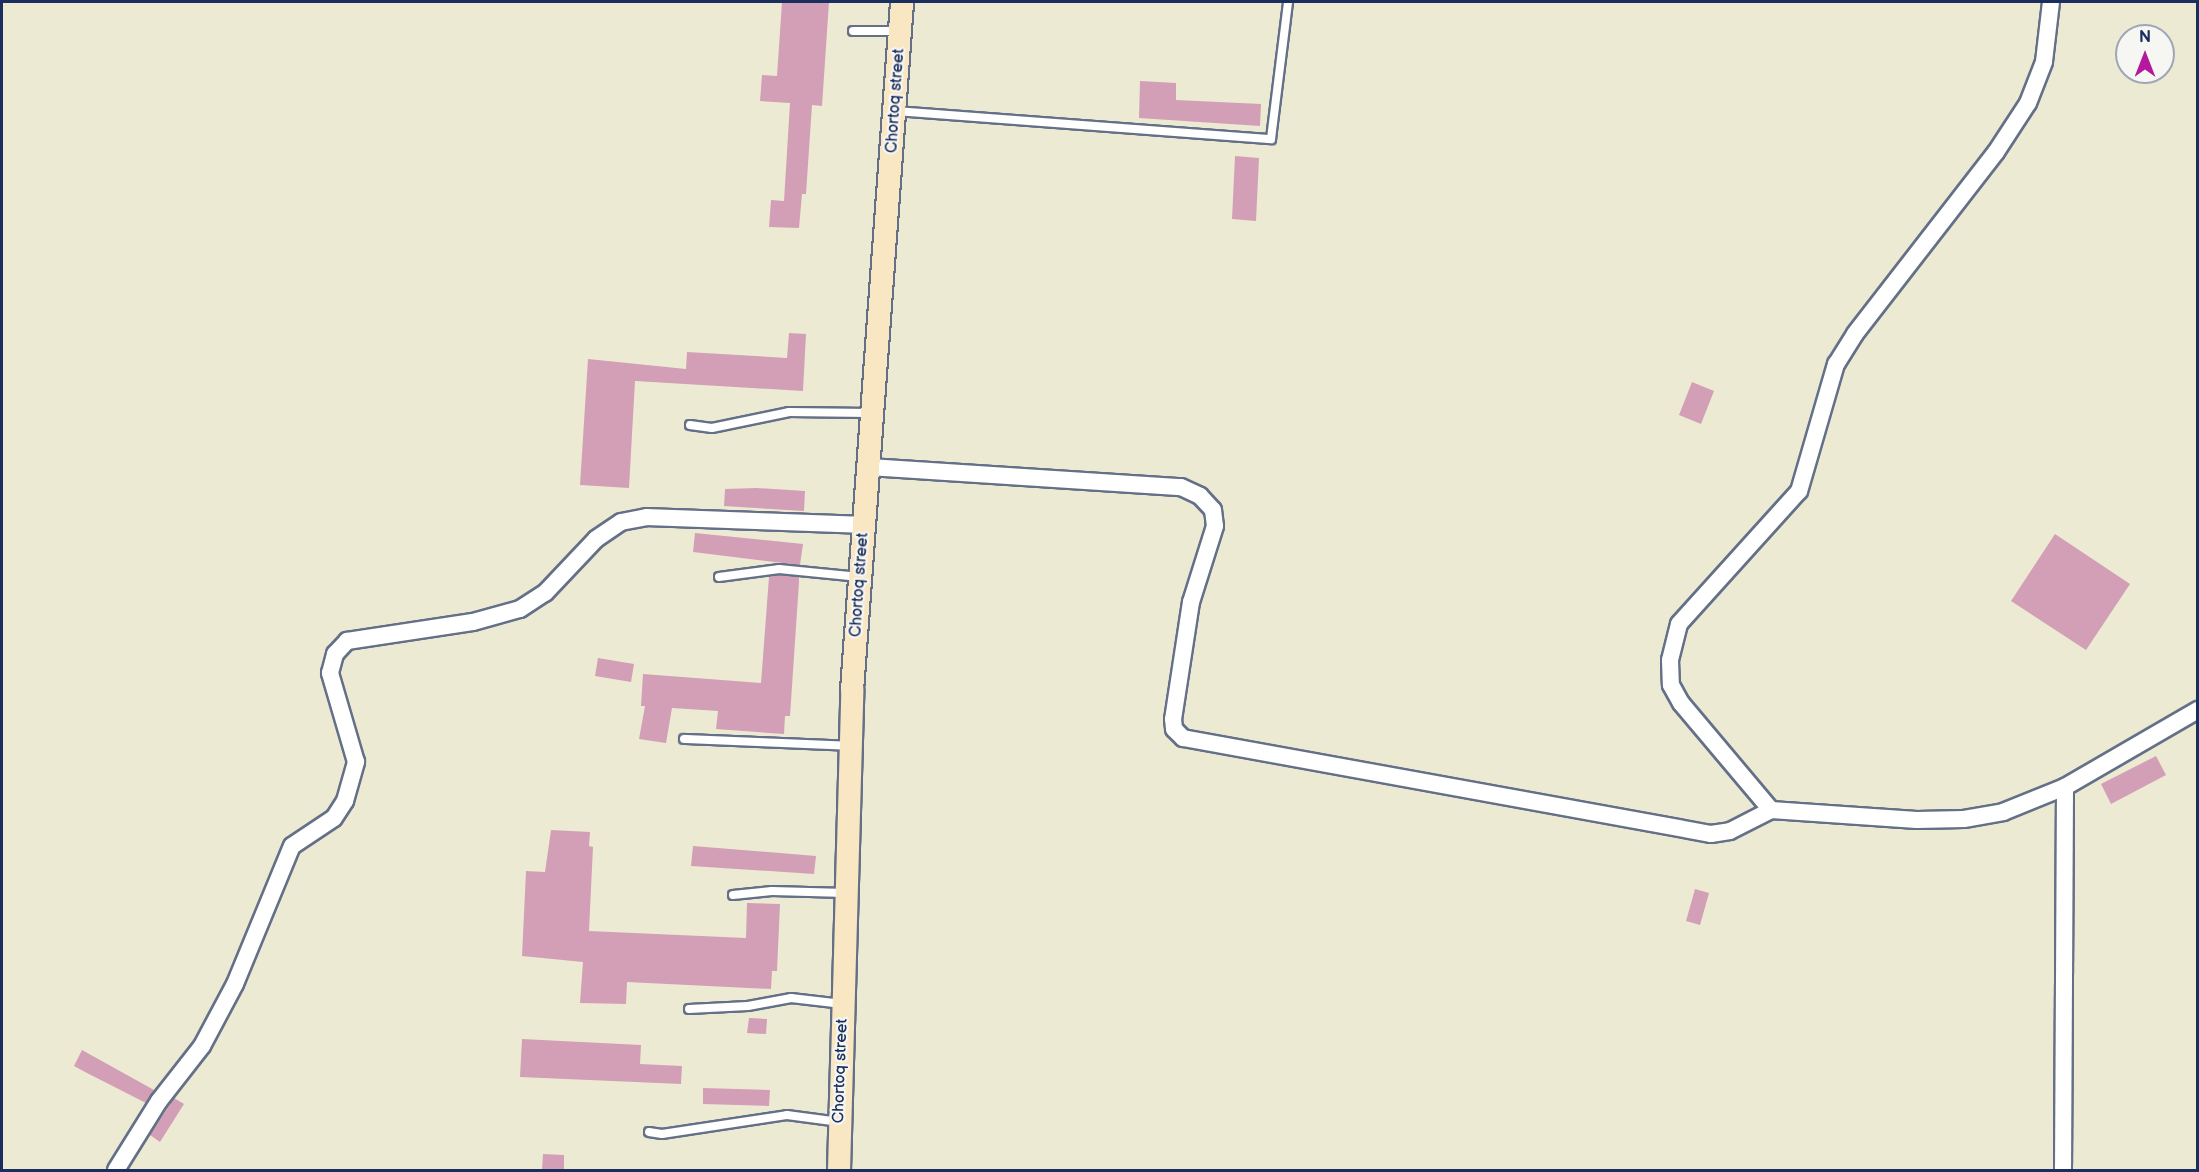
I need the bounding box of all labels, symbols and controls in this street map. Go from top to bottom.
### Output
north arrow [2115,24,2175,84]
text: N [2139,28,2151,47]
street label: Chortoq street [883,48,909,154]
street label: Chortoq street [847,532,873,638]
street label: Chortoq street [830,1018,852,1124]

